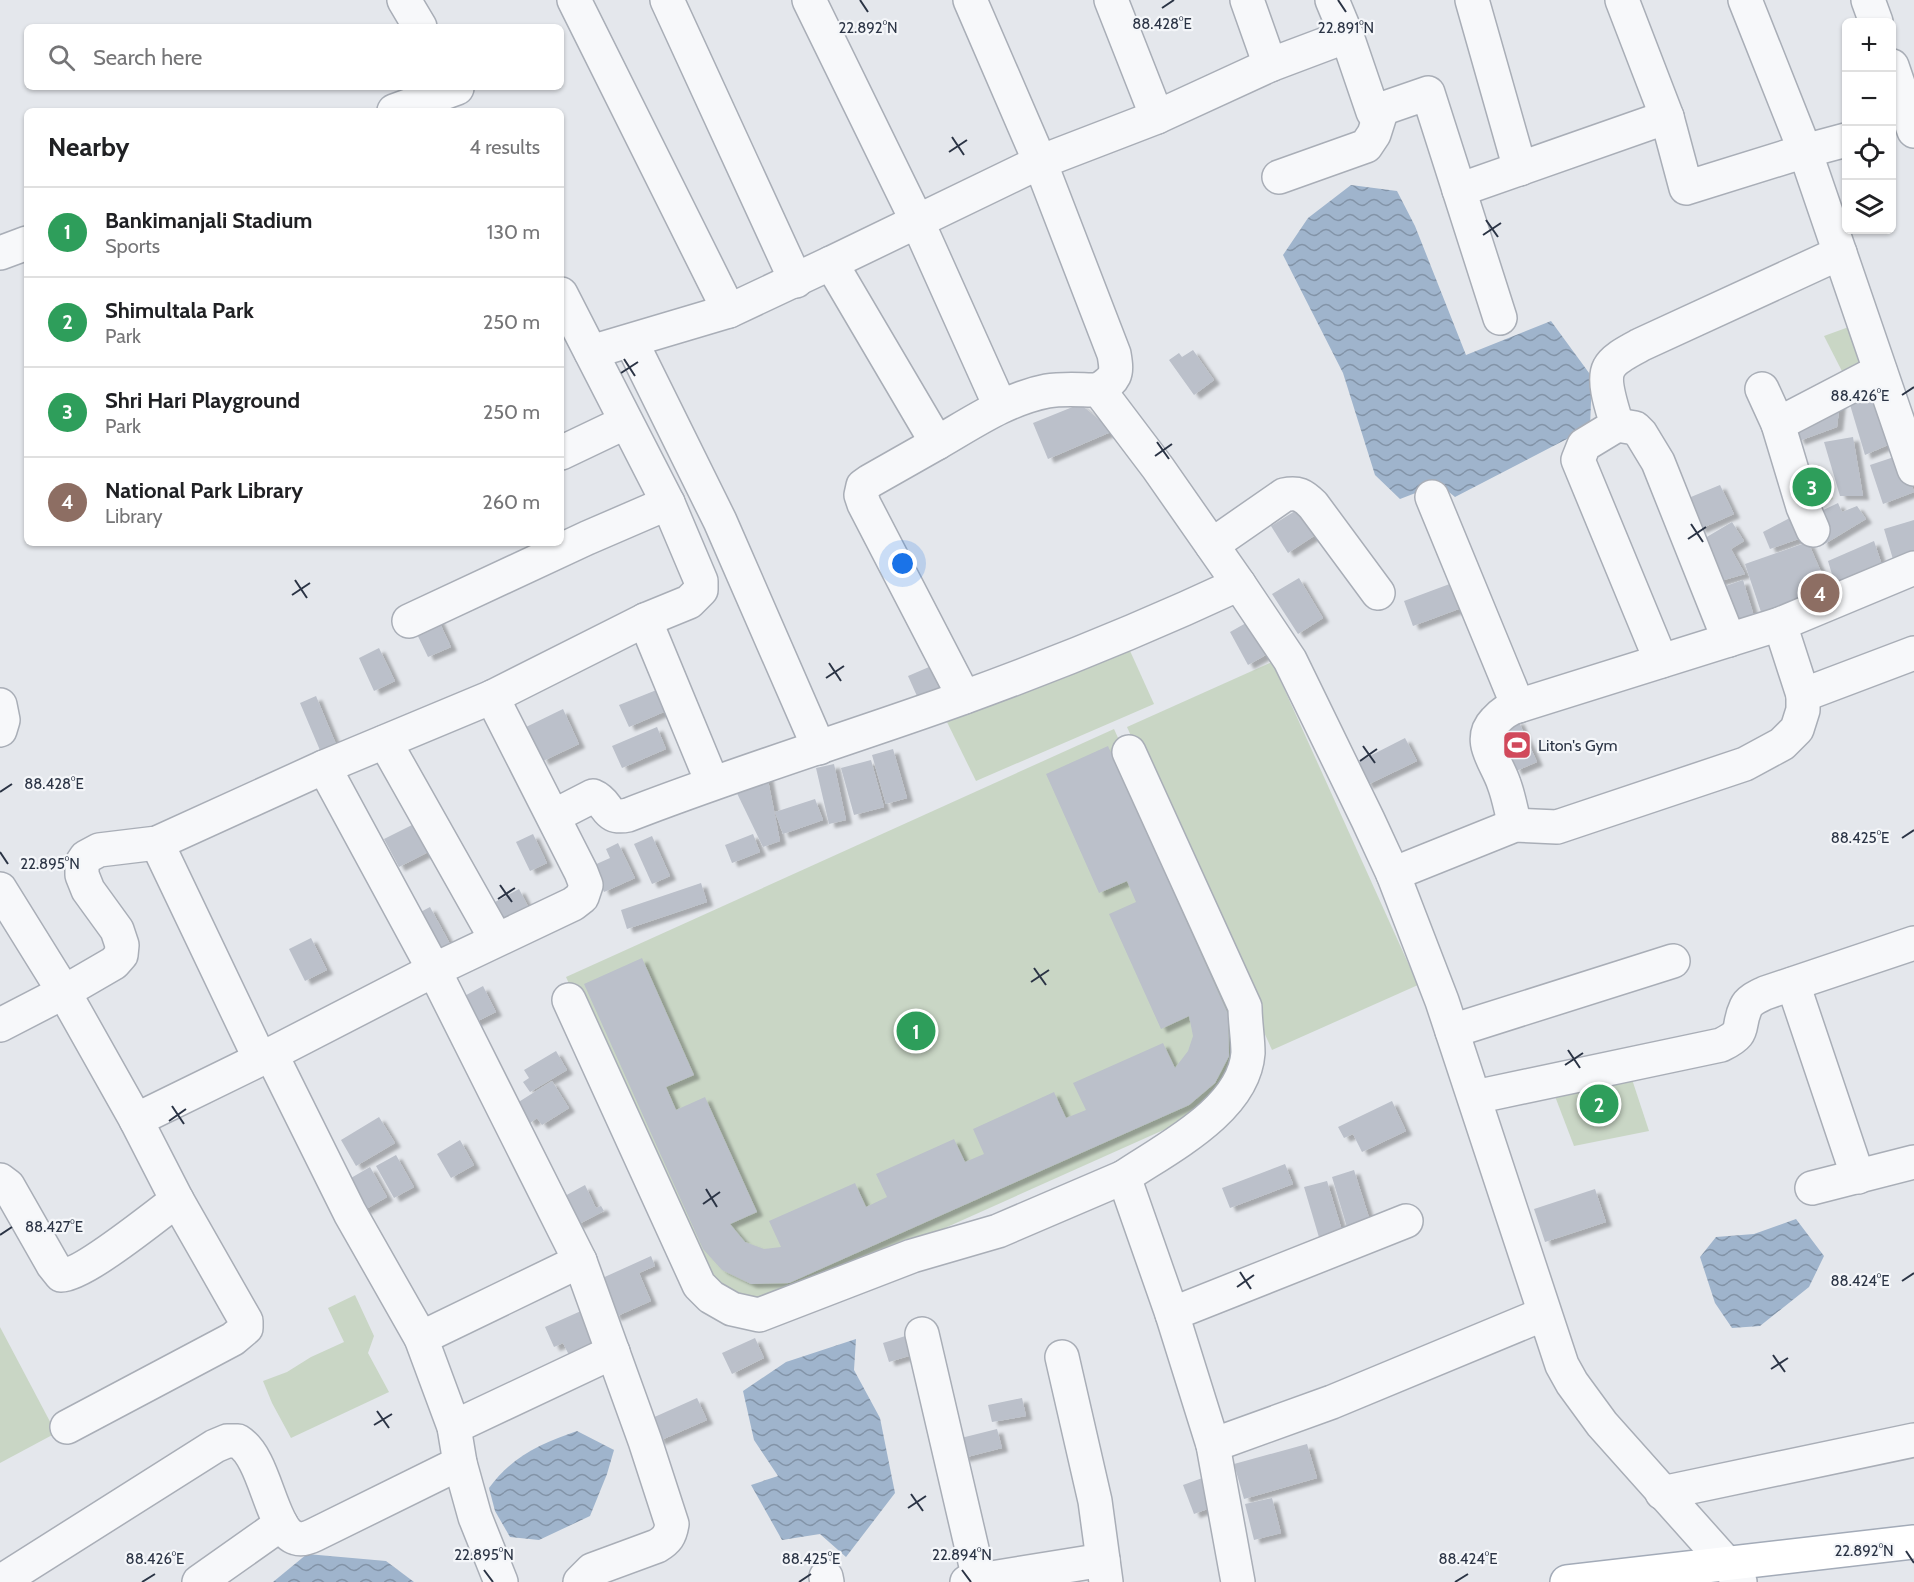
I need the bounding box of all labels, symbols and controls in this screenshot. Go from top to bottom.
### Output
text: 88.428°E [1132,15,1192,33]
map controls [1842,18,1896,234]
button: + [1842,18,1896,72]
text: 22.892°N [838,19,898,37]
text: 22.891°N [1318,19,1374,37]
search box [24,24,564,90]
icon: search [45,41,78,74]
text: Search here [93,44,202,71]
button: − [1842,72,1896,126]
button: locate [1842,126,1896,180]
text: Nearby [48,131,129,163]
text: 4 results [469,135,540,159]
button: layers [1842,180,1896,234]
text: Bankimanjali Stadium [105,207,312,234]
text: 1 [64,220,71,244]
text: 130 m [487,220,540,244]
text: Sports [105,234,160,258]
text: Shimultala Park [105,297,254,324]
text: 2 [62,310,73,334]
text: 250 m [483,310,540,334]
text: Park [105,324,141,348]
text: Shri Hari Playground [105,387,300,414]
text: 88.426°E [1831,387,1889,405]
text: 3 [62,400,73,424]
text: 250 m [483,400,540,424]
text: Park [105,414,141,438]
pin: 3 [1792,464,1832,510]
text: National Park Library [105,477,303,504]
text: 4 [61,490,74,514]
text: 260 m [482,490,540,514]
text: Library [105,504,163,528]
your location [888,549,917,578]
pin: 4 [1800,570,1840,616]
sports icon: Liton's Gym [1501,729,1533,761]
place label: Liton's Gym [1538,736,1618,755]
text: 88.428°E [24,775,84,793]
text: 88.425°E [1831,829,1889,847]
text: 22.895°N [20,855,80,873]
pin: 1 [896,1008,936,1054]
pin: 2 [1580,1082,1618,1126]
text: 88.427°E [25,1218,83,1236]
text: 88.424°E [1830,1272,1890,1290]
text: 22.892°N [1834,1542,1894,1560]
text: 22.895°N [454,1546,514,1564]
text: 22.894°N [932,1546,992,1564]
text: 88.426°E [126,1550,184,1568]
text: 88.425°E [782,1550,840,1568]
text: 88.424°E [1438,1550,1498,1568]

